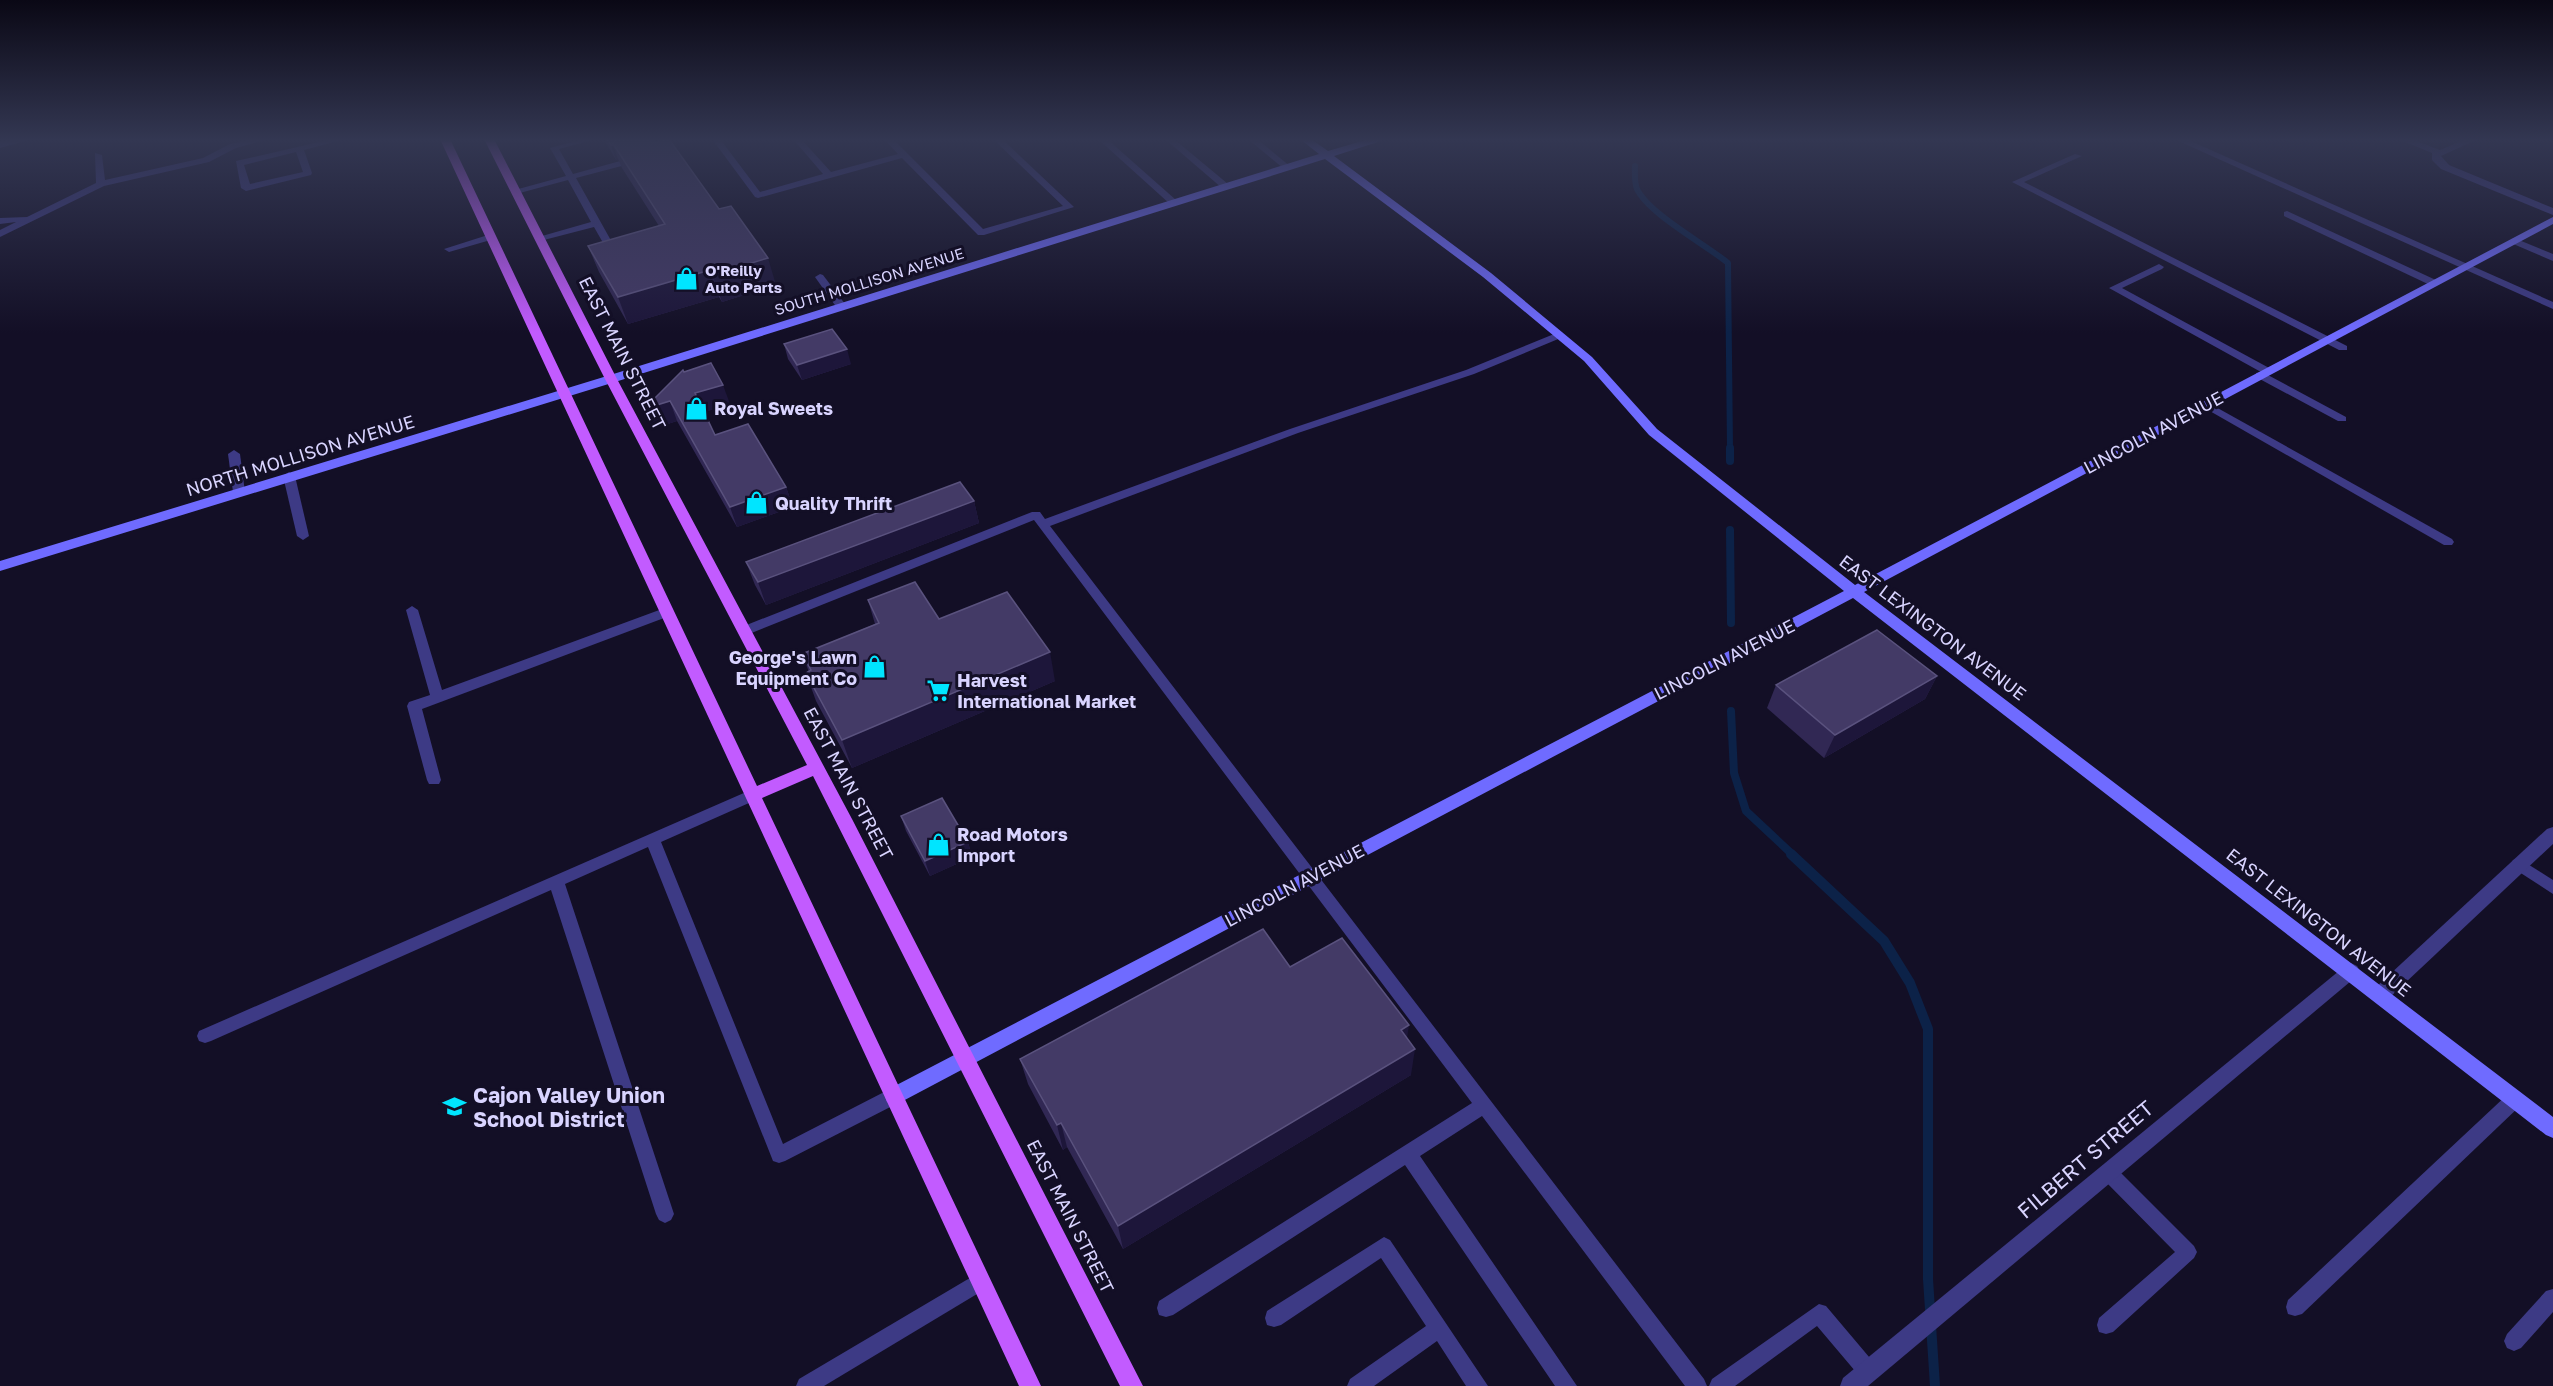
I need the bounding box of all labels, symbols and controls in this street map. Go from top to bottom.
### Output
street label: SOUTH MOLLISON AVENUE [772,244,966,318]
place label: O'Reilly Auto Parts [705,261,782,296]
shop icon: O'Reilly Auto Parts [674,266,700,292]
street label: EAST MAIN STREET [575,273,671,433]
street label: LINCOLN AVENUE [2079,386,2227,478]
shop icon: Royal Sweets [683,395,709,421]
place label: Royal Sweets [714,397,833,419]
street label: NORTH MOLLISON AVENUE [183,410,417,500]
shop icon: Quality Thrift [744,490,770,516]
place label: Quality Thrift [775,492,892,514]
street label: EAST LEXINGTON AVENUE [1835,550,2031,704]
street label: LINCOLN AVENUE [1650,614,1798,704]
place label: George's Lawn Equipment Co [729,646,857,689]
shop icon: George's Lawn Equipment Co [862,654,888,680]
place label: Harvest International Market [957,669,1136,712]
supermarket icon: Harvest International Market [926,677,952,703]
street label: EAST MAIN STREET [800,703,898,863]
place label: Road Motors Import [957,823,1068,866]
shop icon: Road Motors Import [926,831,952,857]
street label: LINCOLN AVENUE [1220,839,1368,931]
street label: EAST LEXINGTON AVENUE [2222,843,2416,1001]
place label: Cajon Valley Union School District [473,1082,665,1132]
school or university icon: Cajon Valley Union School District [442,1094,468,1120]
street label: FILBERT STREET [2012,1095,2158,1223]
street label: EAST MAIN STREET [1023,1136,1119,1296]

